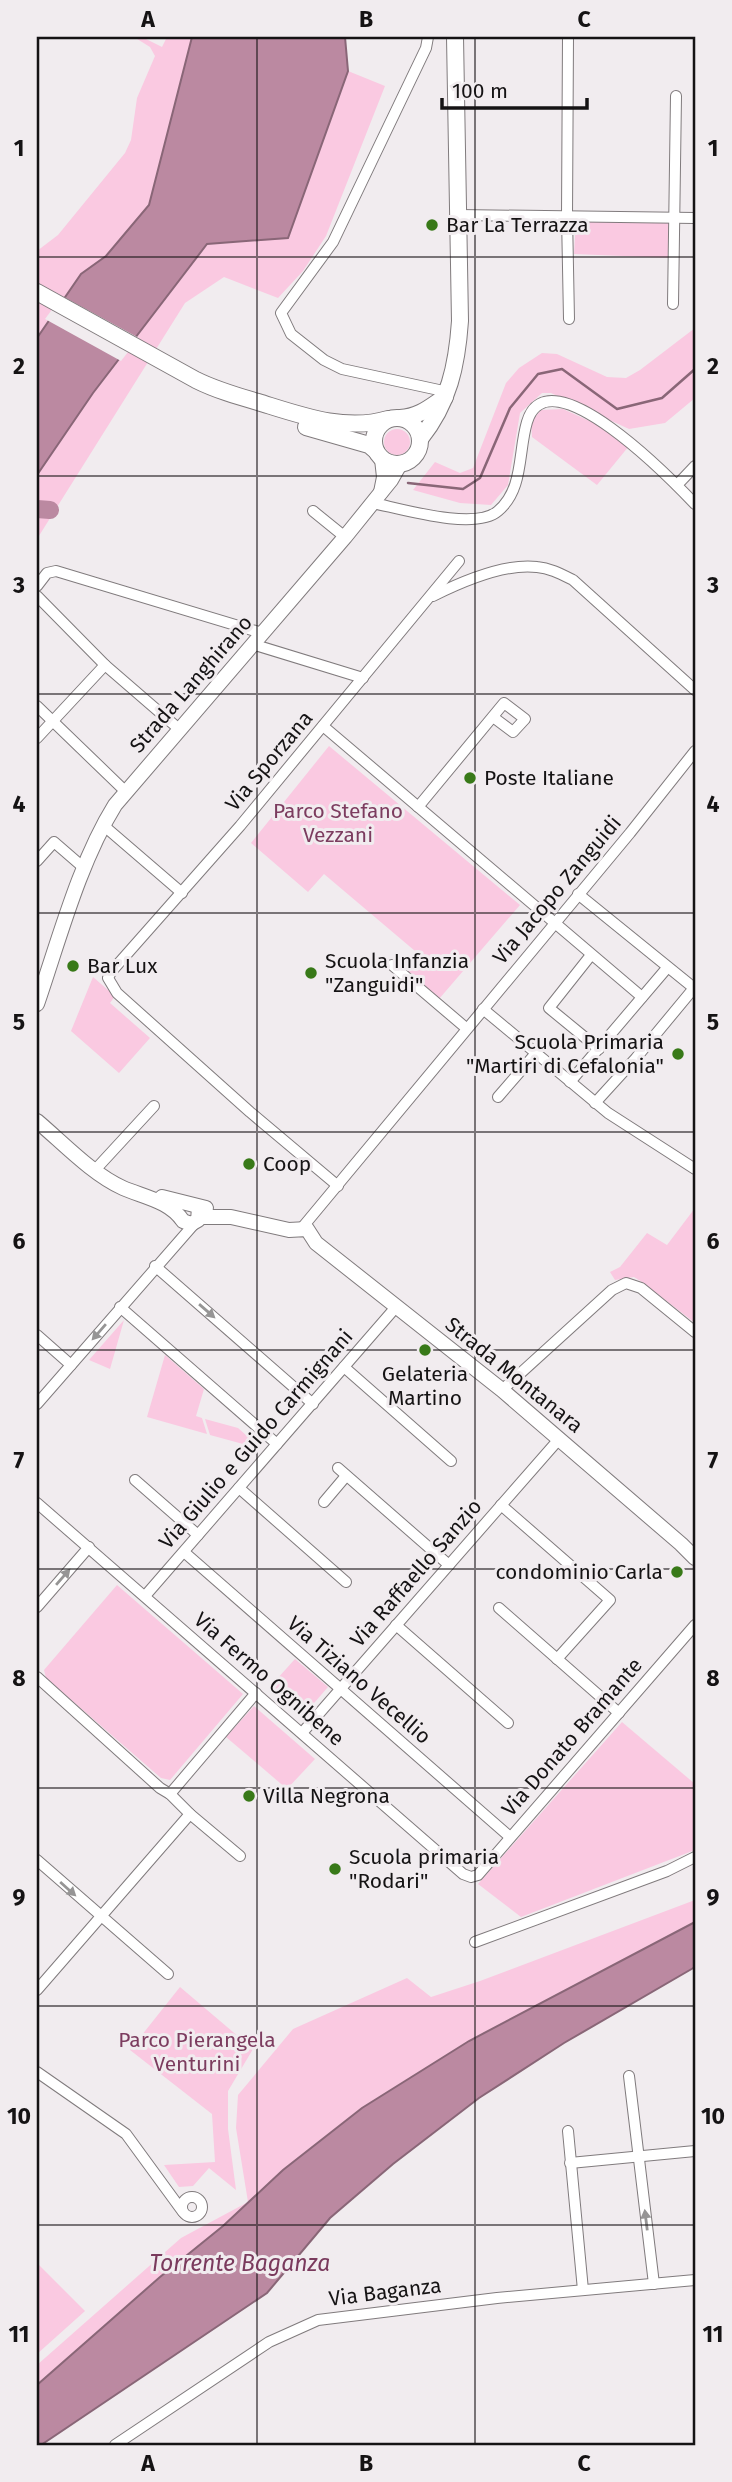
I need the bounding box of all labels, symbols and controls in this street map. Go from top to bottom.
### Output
text: A [140,5,155,33]
text: B [359,5,373,33]
text: C [577,5,591,33]
scale bar [442,66,587,110]
text: 100 m [452,78,508,104]
text: 1 [14,134,24,162]
text: 1 [708,134,718,162]
place label: Bar La Terrazza [446,212,589,238]
marker: Bar La Terrazza [424,217,440,233]
text: 2 [13,352,25,380]
text: 2 [707,352,719,380]
text: 3 [12,571,25,599]
text: 3 [706,571,719,599]
street label: Strada Langhirano [124,610,258,758]
street label: Via Sporzana [220,706,318,816]
place label: Poste Italiane [484,765,614,791]
marker: Poste Italiane [462,770,478,786]
text: 4 [13,790,26,818]
text: 4 [707,790,720,818]
park label: Parco Stefano Vezzani [273,798,403,848]
street label: Via Jacopo Zanguidi [487,810,627,970]
place label: Scuola Infanzia "Zanguidi" [325,948,469,998]
place label: Bar Lux [87,953,158,979]
marker: Bar Lux [65,958,81,974]
marker: Scuola Infanzia "Zanguidi" [303,965,319,981]
text: 5 [13,1008,25,1036]
text: 5 [707,1008,719,1036]
place label: Scuola Primaria "Martiri di Cefalonia" [466,1029,664,1079]
marker: Scuola Primaria "Martiri di Cefalonia" [670,1046,686,1062]
place label: Coop [263,1151,311,1177]
marker: Coop [241,1156,257,1172]
text: 6 [13,1227,26,1255]
text: 6 [707,1227,720,1255]
one-way arrow [198,1303,216,1319]
street label: Strada Montanara [440,1312,588,1438]
one-way arrow [91,1323,107,1341]
street label: Via Giulio e Guido Carmignani [153,1324,359,1554]
marker: Gelateria Martino [417,1342,433,1358]
place label: Gelateria Martino [382,1361,468,1411]
text: 7 [14,1446,25,1474]
text: 7 [708,1446,719,1474]
street label: Via Raffaello Sanzio [345,1494,487,1652]
place label: condominio Carla [495,1559,663,1585]
marker: condominio Carla [669,1564,685,1580]
one-way arrow [55,1568,71,1586]
street label: Via Fermo Ognibene [188,1607,350,1751]
street label: Via Tiziano Vecellio [282,1610,436,1750]
street label: Via Donato Bramante [496,1653,648,1821]
text: 8 [12,1664,26,1692]
text: 8 [706,1664,720,1692]
place label: Villa Negrona [263,1783,390,1809]
marker: Villa Negrona [241,1788,257,1804]
place label: Scuola primaria "Rodari" [349,1844,499,1894]
marker: Scuola primaria "Rodari" [327,1861,343,1877]
one-way arrow [60,1881,77,1896]
text: 9 [13,1883,26,1911]
text: 9 [707,1883,720,1911]
park label: Parco Pierangela Venturini [118,2027,276,2077]
text: 10 [7,2102,31,2130]
text: 10 [701,2102,725,2130]
one-way arrow [641,2209,652,2231]
water label: Torrente Baganza [150,2249,330,2277]
street label: Via Baganza [327,2272,443,2312]
text: 11 [9,2320,29,2348]
text: 11 [703,2320,723,2348]
text: A [140,2449,155,2477]
text: B [359,2449,373,2477]
text: C [577,2449,591,2477]

